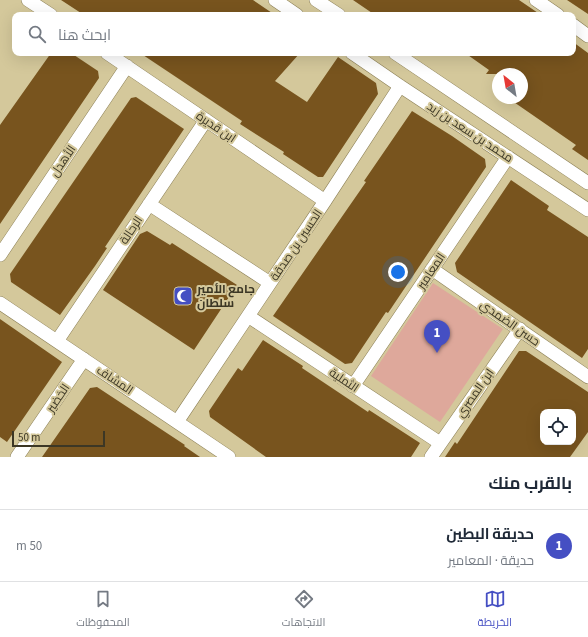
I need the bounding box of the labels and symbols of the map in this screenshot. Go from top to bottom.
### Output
north arrow [492,68,528,104]
street label: محمد بن سعد بن زيد [423,98,516,167]
street label: ابن قديرة [192,108,239,147]
street label: الأهدل [47,142,80,181]
street label: الحسين بن صدقة [266,206,327,284]
street label: الرحالة [116,213,147,248]
street label: المعامير [412,250,450,294]
your location [388,262,408,282]
place label: جامع الأمير سلطان [196,281,255,312]
mosque icon: جامع الأمير سلطان [172,285,194,307]
street label: حسن الضمدي [476,296,543,351]
pin: 1 [424,320,450,353]
street label: المشاف [93,362,136,399]
street label: الثملية [326,364,362,396]
street label: ابن المصري [452,365,499,422]
street label: الخضير [42,381,74,417]
scale bar [12,429,105,448]

